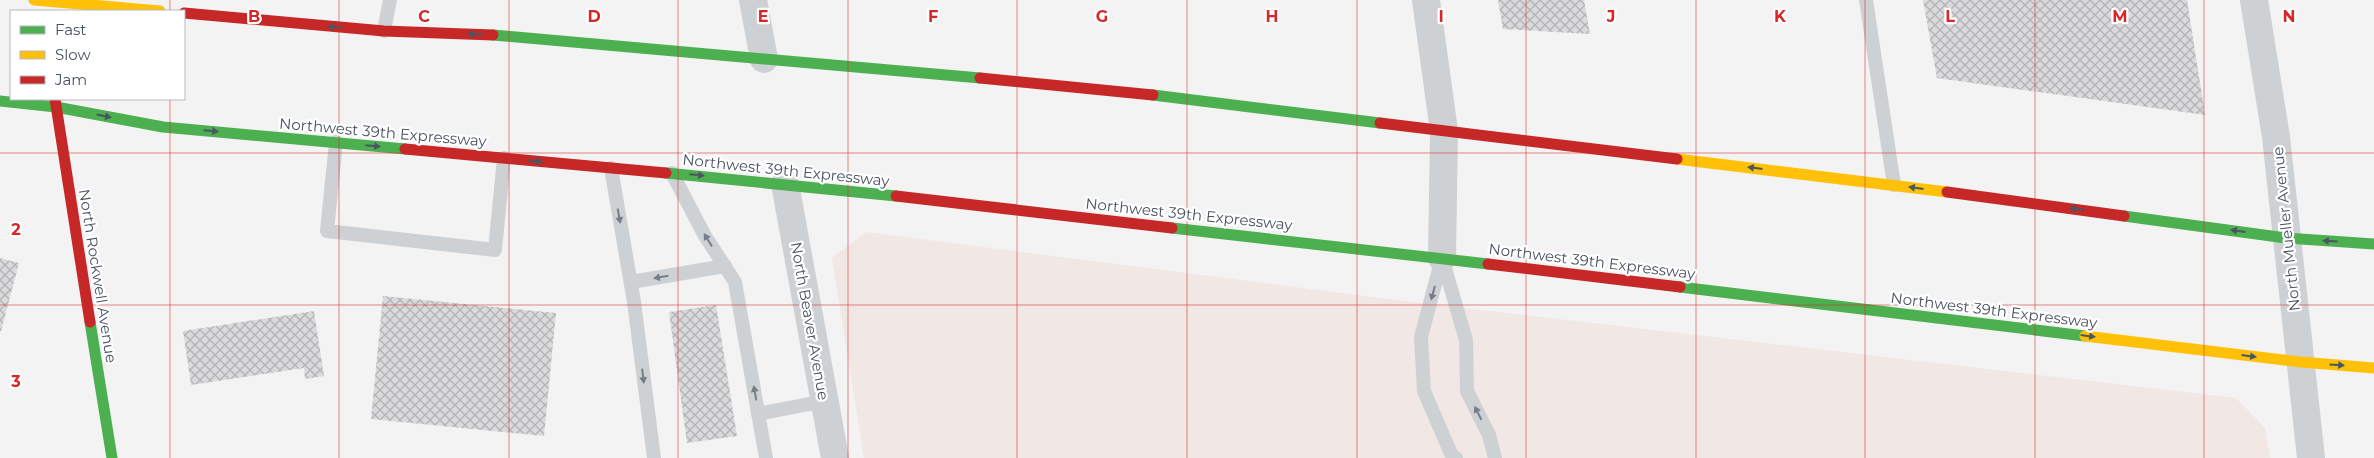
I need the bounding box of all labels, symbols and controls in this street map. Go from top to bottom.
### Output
text: B [248,7,260,26]
text: C [418,7,430,26]
text: D [587,7,601,26]
text: E [758,7,768,26]
text: F [928,7,938,26]
text: G [1096,7,1108,26]
text: H [1266,7,1278,26]
text: I [1438,7,1444,26]
text: J [1606,7,1615,26]
text: K [1774,7,1787,26]
text: L [1945,7,1955,26]
text: M [2112,7,2128,26]
text: N [2283,7,2295,26]
legend [10,10,185,100]
text: Fast [55,20,86,39]
one-way arrow [327,23,343,31]
one-way arrow [466,30,482,38]
text: Slow [55,45,91,64]
text: Jam [54,70,87,89]
one-way arrow [96,112,112,120]
street label: Northwest 39th Expressway [278,113,488,151]
one-way arrow [203,127,219,135]
one-way arrow [365,142,381,150]
street label: North Mueller Avenue [2268,146,2304,312]
street label: Northwest 39th Expressway [682,150,891,190]
one-way arrow [527,157,543,165]
one-way arrow [1746,164,1762,172]
one-way arrow [689,172,705,180]
one-way arrow [1908,184,1924,192]
street label: North Rockwell Avenue [75,188,121,364]
street label: Northwest 39th Expressway [1085,194,1294,234]
one-way arrow [2069,205,2085,213]
one-way arrow [616,208,624,224]
text: 2 [11,220,21,239]
one-way arrow [2230,227,2246,235]
one-way arrow [703,234,712,247]
one-way arrow [2322,236,2338,244]
street label: Northwest 39th Expressway [1488,239,1697,283]
street label: North Beaver Avenue [787,240,833,402]
one-way arrow [652,274,668,282]
one-way arrow [1429,285,1437,300]
street label: Northwest 39th Expressway [1890,288,2099,332]
one-way arrow [2080,332,2096,340]
one-way arrow [2242,352,2258,360]
one-way arrow [2330,361,2346,369]
one-way arrow [640,369,648,385]
text: 3 [10,372,21,391]
one-way arrow [750,384,758,400]
one-way arrow [1474,405,1482,420]

